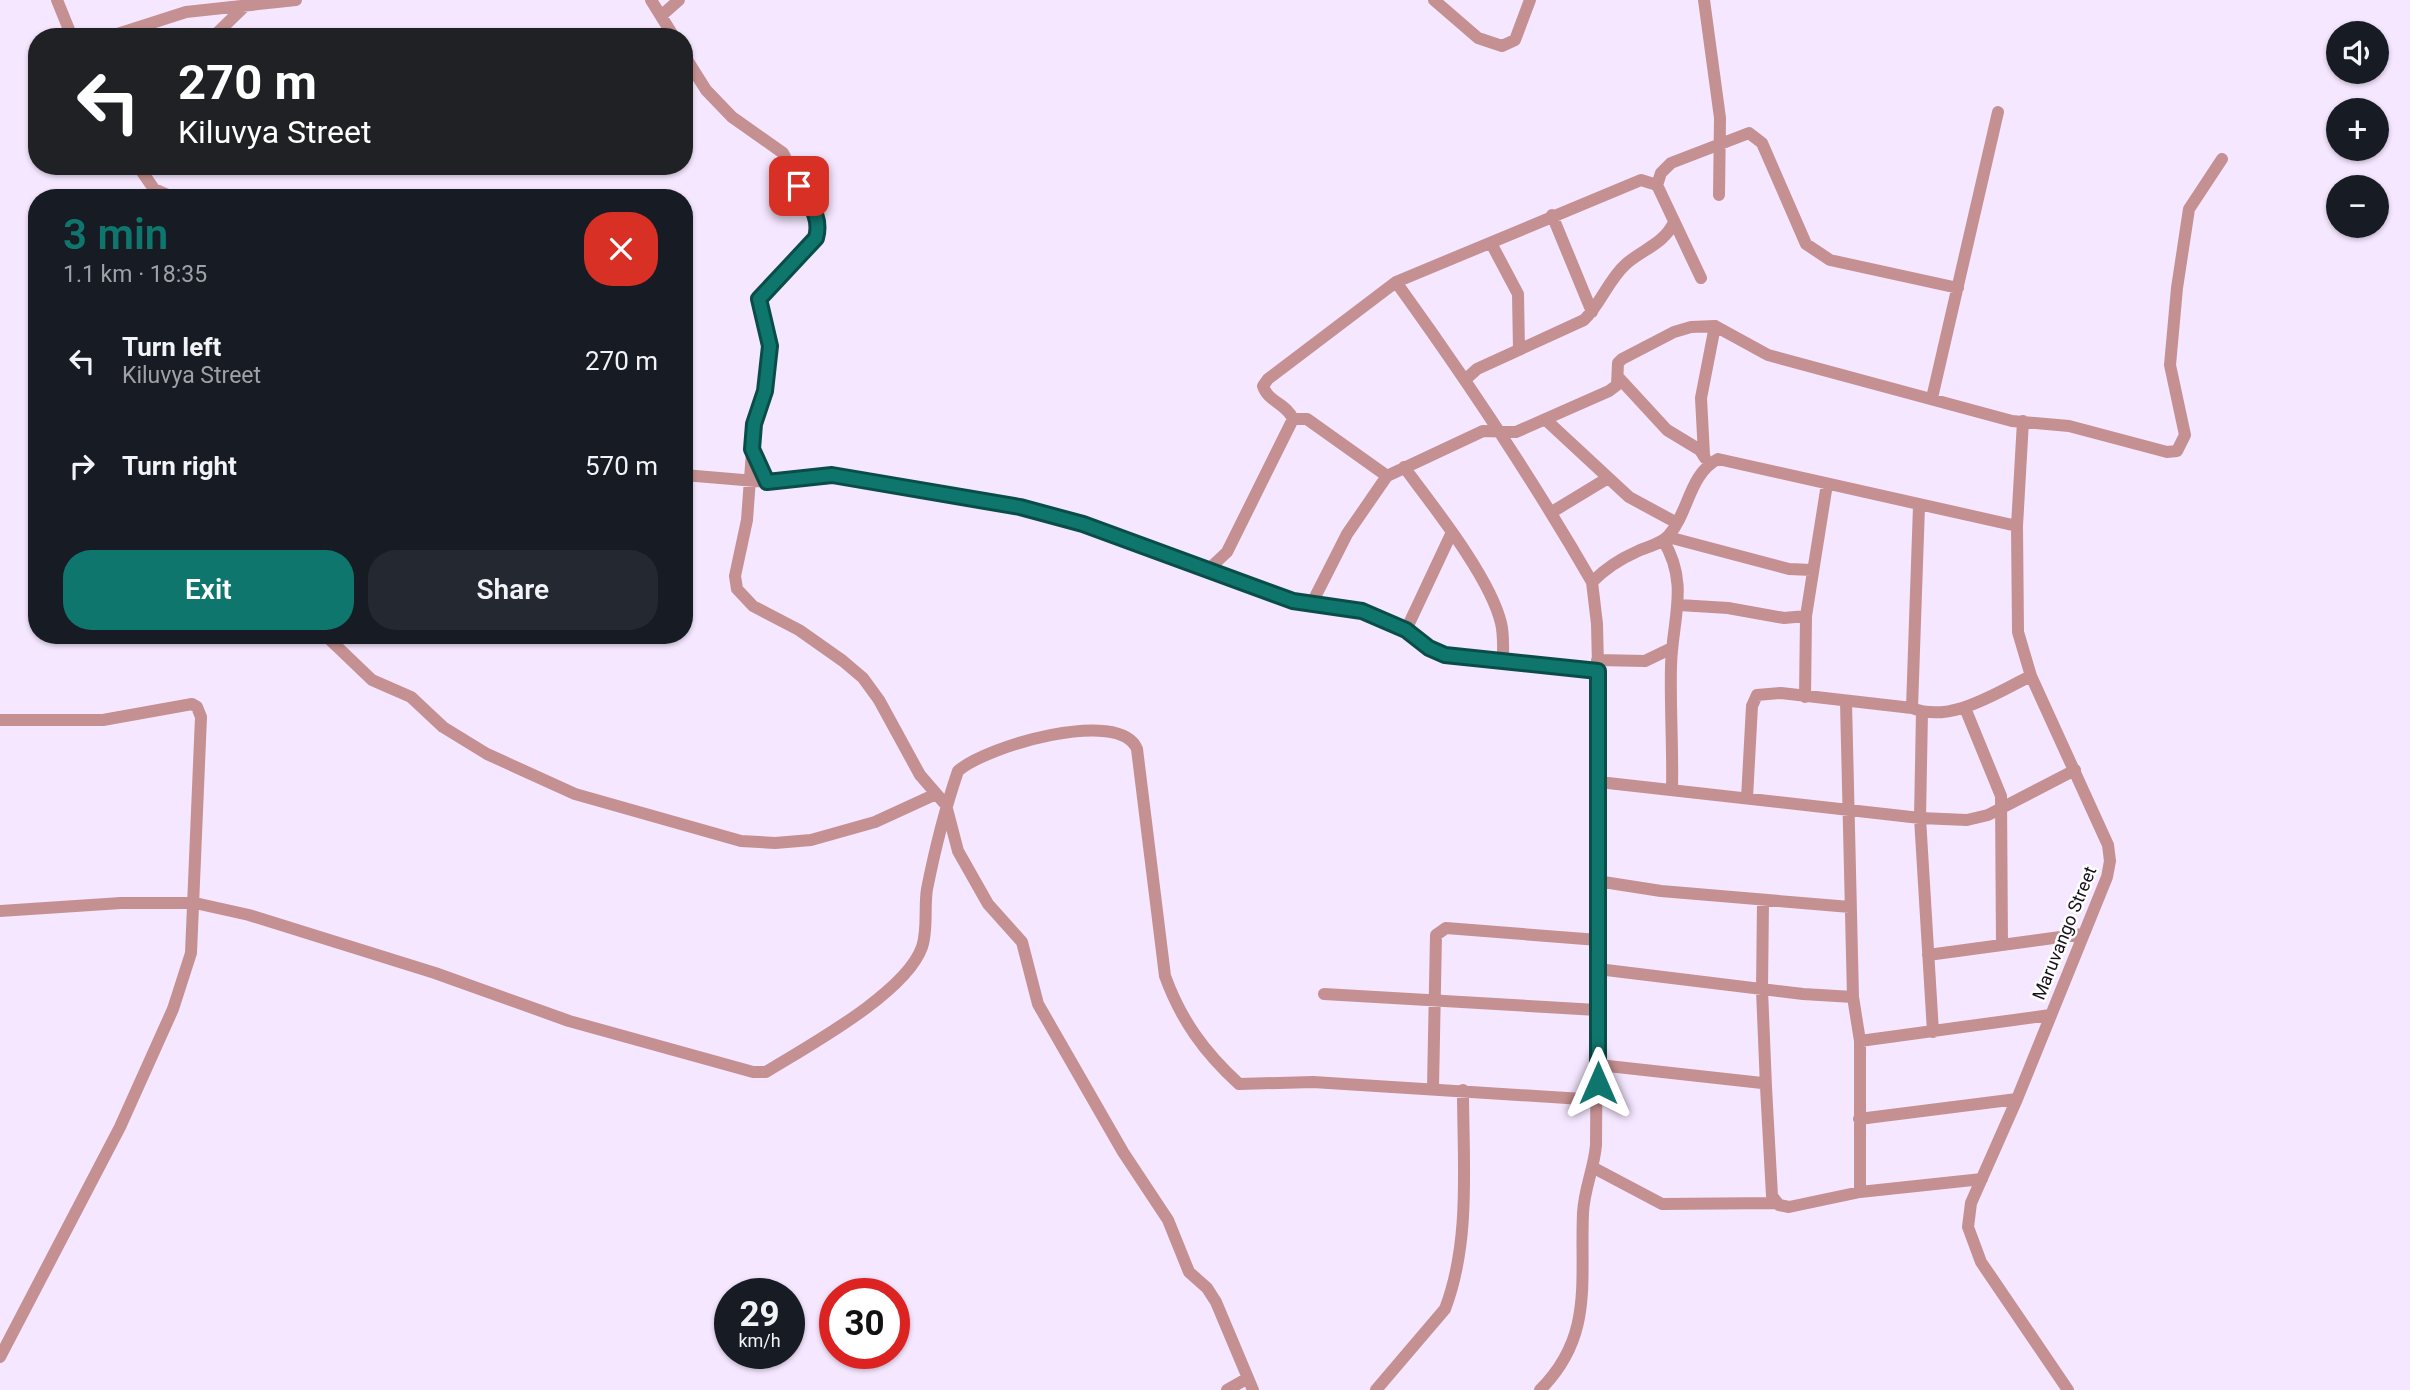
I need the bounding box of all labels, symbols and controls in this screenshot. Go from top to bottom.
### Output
map controls [2326,21,2389,238]
button: sound [2326,21,2389,84]
text: 270 m [178,54,317,111]
icon: left [63,56,154,147]
button: + [2326,98,2389,161]
text: Kiluvya Street [178,113,371,151]
pin [769,156,829,216]
icon: arrive [780,167,818,205]
button: − [2326,175,2389,238]
text: 3 min [63,210,168,259]
button: close [584,212,658,286]
text: 1.1 km · 18:35 [63,261,207,288]
text: Turn left [122,332,221,362]
icon: left [63,342,101,380]
text: 270 m [585,346,658,376]
text: Kiluvya Street [122,362,261,389]
icon: right [63,447,101,485]
text: Turn right [122,451,237,481]
text: 570 m [585,451,658,481]
button: Exit [63,550,354,630]
button: Share [368,550,658,630]
street label: Maruvango Street [2028,863,2100,1003]
position arrow [1561,1046,1635,1120]
speed limit sign: 30 [819,1278,910,1369]
text: 29 [739,1294,780,1335]
text: km/h [738,1330,781,1351]

